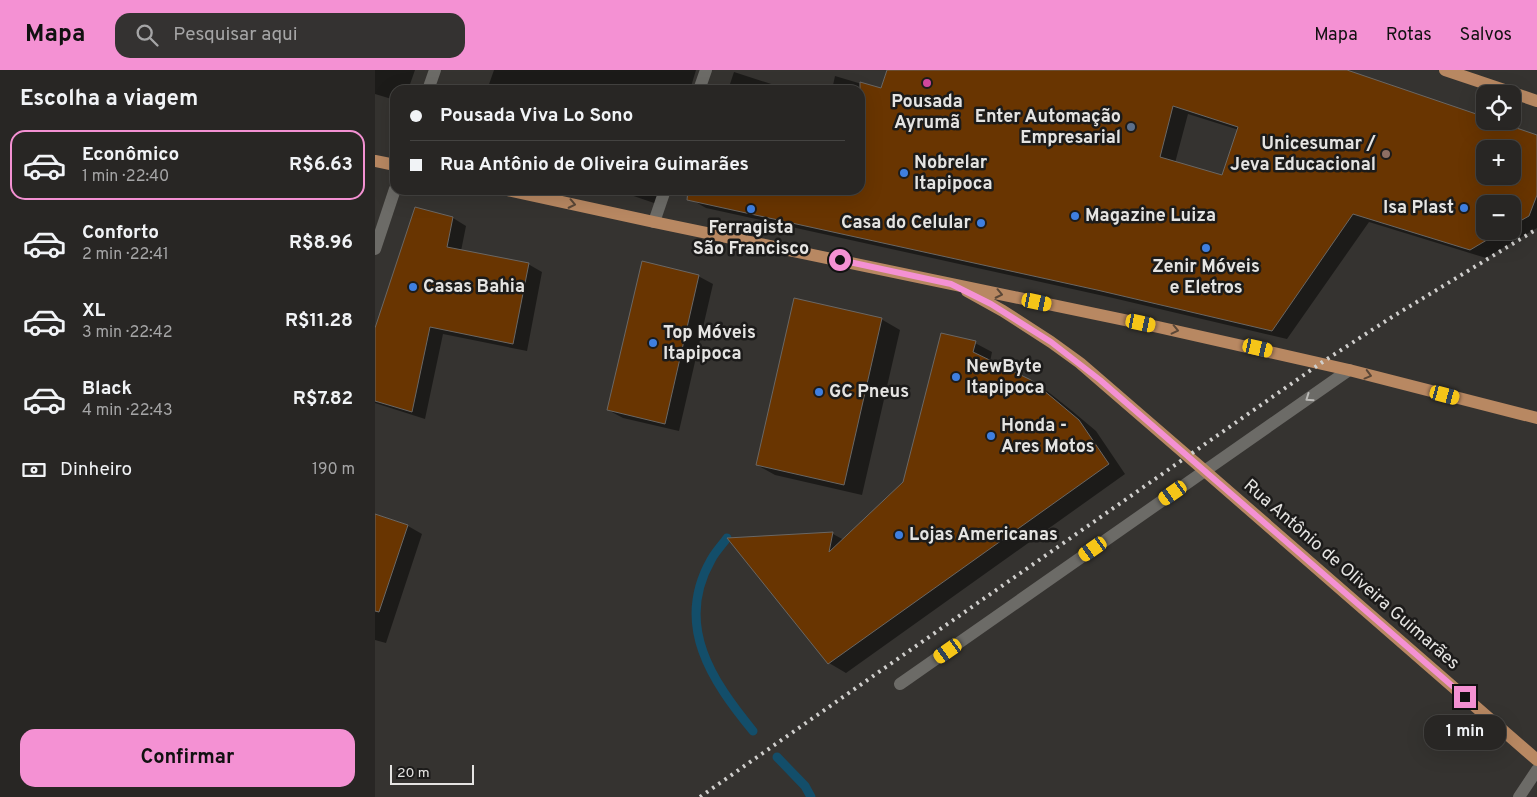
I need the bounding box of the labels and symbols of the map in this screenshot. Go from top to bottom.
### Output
marker: Pousada Ayrumã [921,77,933,89]
place label: Pousada Ayrumã [891,91,963,135]
place label: Enter Automação Empresarial [975,106,1121,150]
marker: Enter Automação Empresarial [1125,121,1137,133]
place label: Unicesumar / Jeva Educacional [1230,133,1377,177]
marker: Unicesumar / Jeva Educacional [1380,148,1392,160]
place label: Nobrelar Itapipoca [914,152,992,196]
marker: Nobrelar Itapipoca [898,167,910,179]
place label: Isa Plast [1383,197,1454,220]
one-way arrow [568,198,577,209]
marker: Isa Plast [1458,202,1470,214]
marker: Ferragista São Francisco [745,203,757,215]
place label: Magazine Luiza [1085,205,1216,228]
marker: Magazine Luiza [1069,210,1081,222]
place label: Casa do Celular [841,212,971,235]
place label: Ferragista São Francisco [693,217,809,261]
marker: Casa do Celular [975,217,987,229]
marker: Zenir Móveis e Eletros [1200,242,1212,254]
route start [829,249,851,271]
place label: Zenir Móveis e Eletros [1152,256,1260,300]
place label: Casas Bahia [423,276,525,299]
marker: Casas Bahia [407,281,419,293]
one-way arrow [995,288,1003,298]
car [1020,292,1053,312]
car [1124,313,1157,333]
place label: Top Móveis Itapipoca [663,322,756,366]
one-way arrow [1171,324,1180,335]
marker: Top Móveis Itapipoca [647,337,659,349]
car [1241,337,1274,359]
place label: NewByte Itapipoca [966,356,1044,400]
one-way arrow [1363,369,1371,379]
marker: NewByte Itapipoca [950,371,962,383]
place label: GC Pneus [829,381,909,404]
car [1428,384,1461,406]
marker: GC Pneus [813,386,825,398]
one-way arrow [1305,392,1315,401]
place label: Honda - Ares Motos [1001,415,1095,459]
marker: Honda - Ares Motos [985,430,997,442]
street label: Rua Antônio de Oliveira Guimarães [1238,475,1464,675]
car [1156,478,1189,508]
place label: Lojas Americanas [909,524,1058,547]
marker: Lojas Americanas [893,529,905,541]
car [1076,534,1109,564]
car [931,636,964,666]
route end [1454,686,1476,708]
callout: 1 min [1424,714,1506,750]
scale bar [390,762,474,785]

